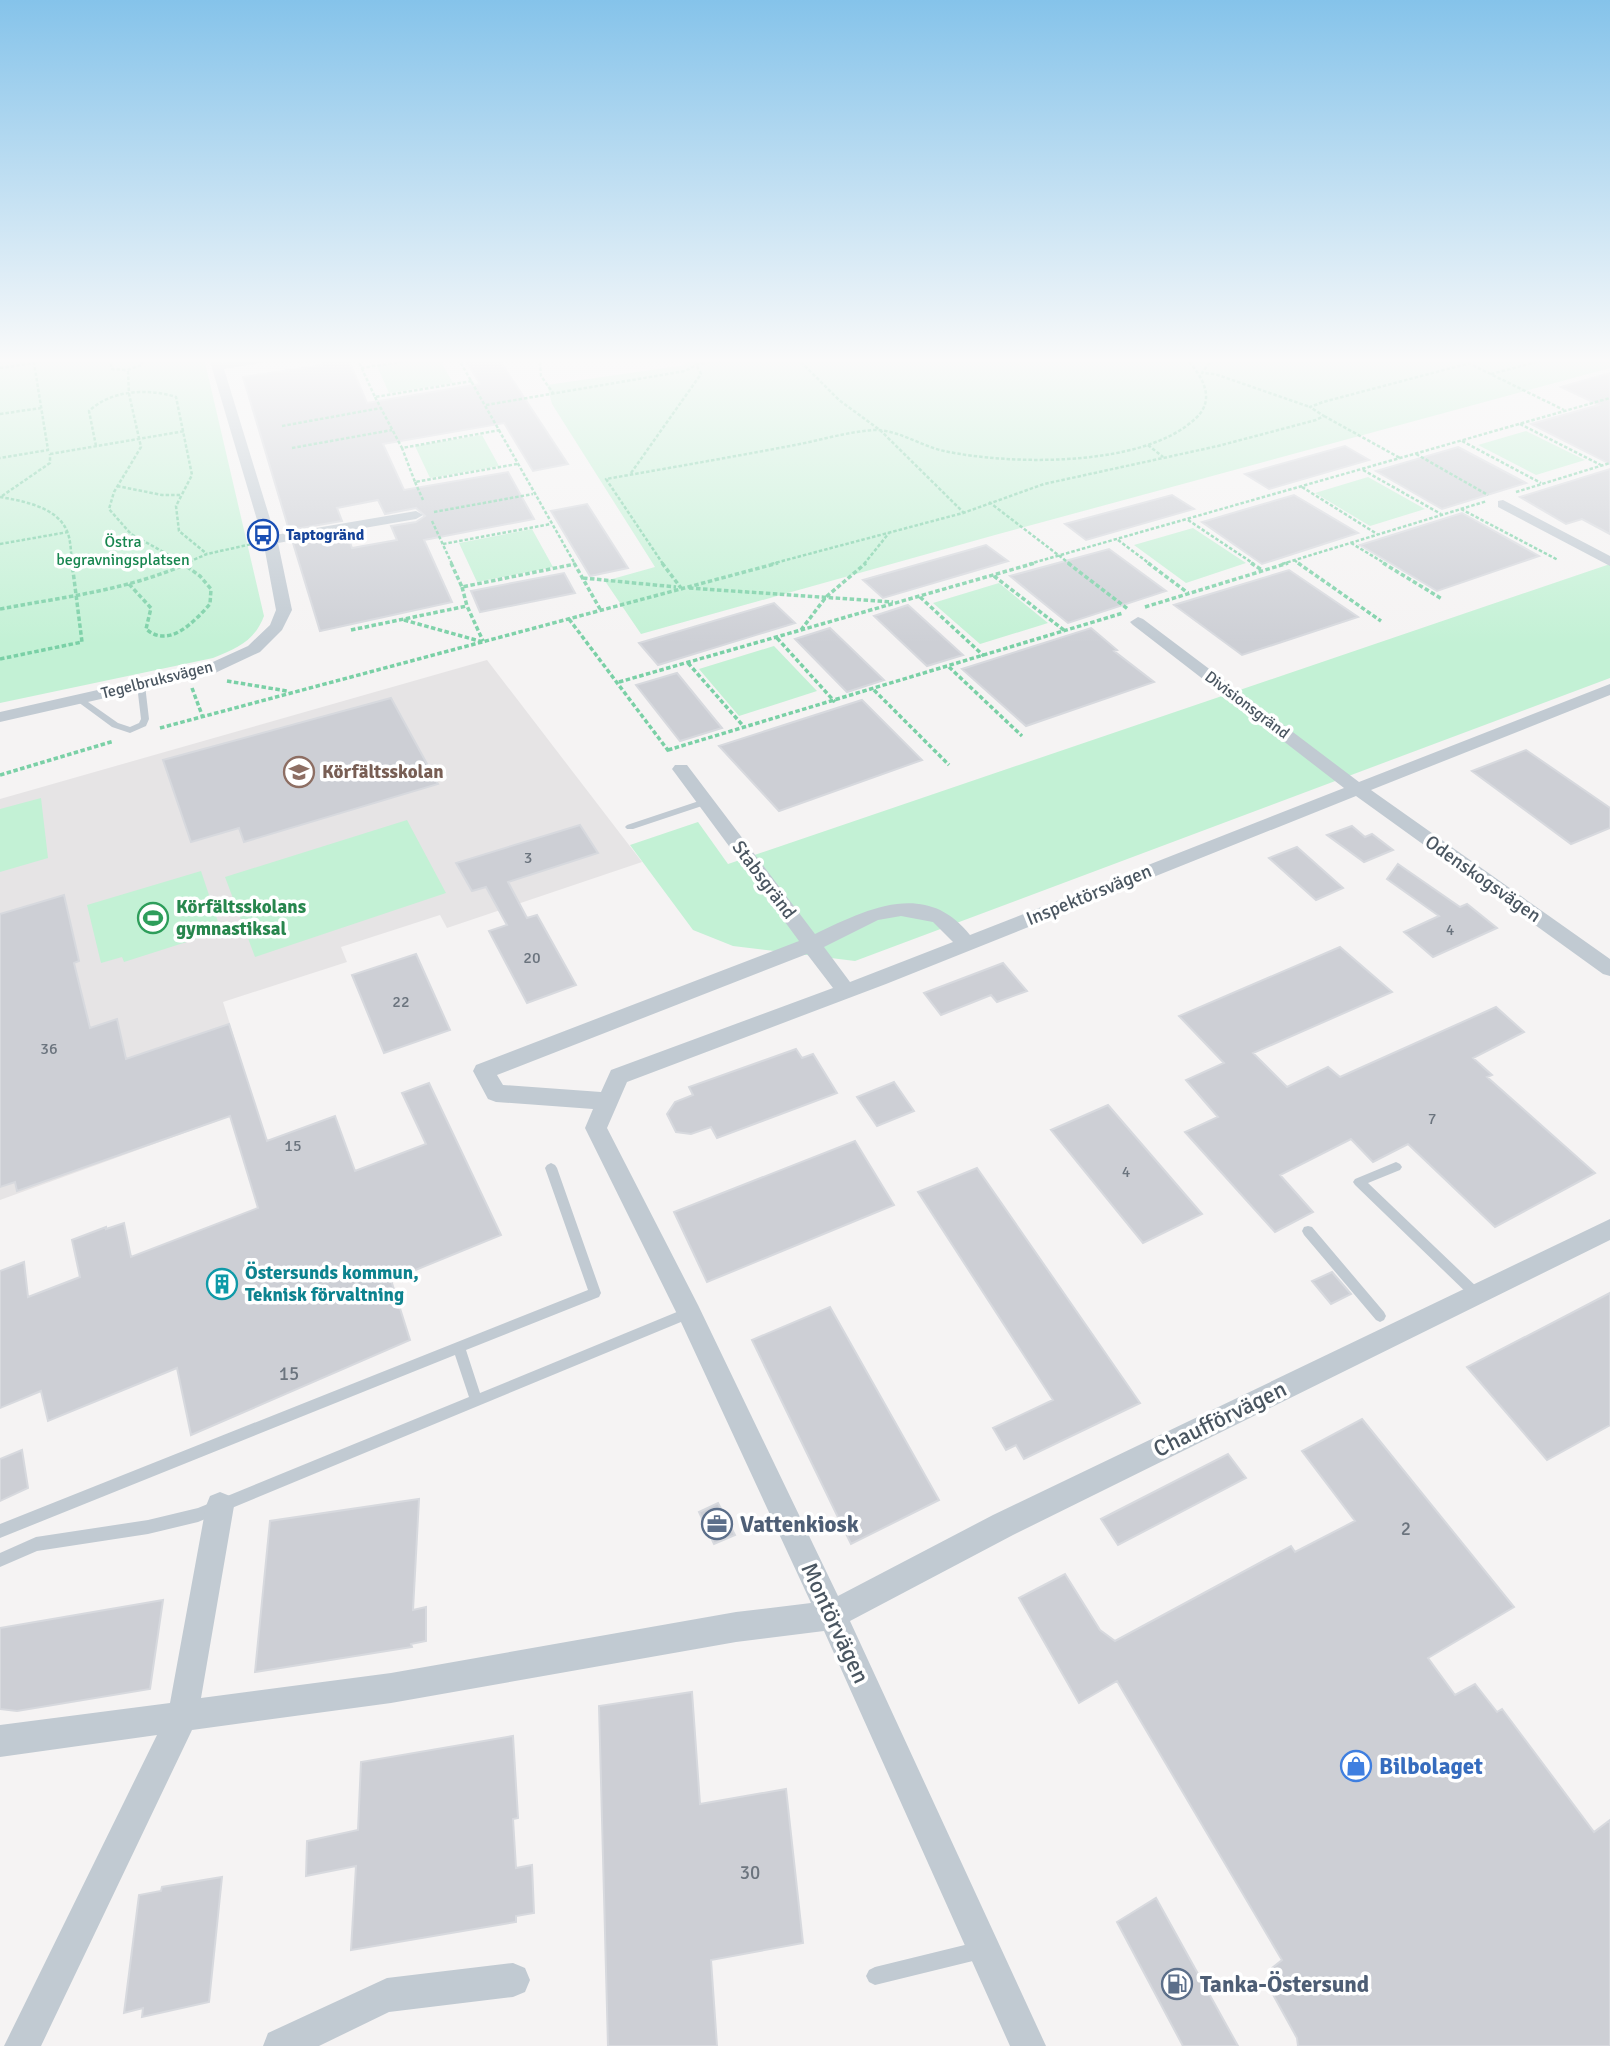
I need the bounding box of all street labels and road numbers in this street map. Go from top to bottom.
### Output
street label: Tegelbruksvägen [99,656,215,704]
street label: Divisionsgränd [1201,667,1293,743]
street label: Odenskogsvägen [1420,830,1546,928]
street label: Stabsgränd [727,836,801,924]
street label: Inspektörsvägen [1023,859,1155,931]
street label: Chaufförvägen [1149,1374,1291,1464]
street label: Montörvägen [794,1558,876,1688]

